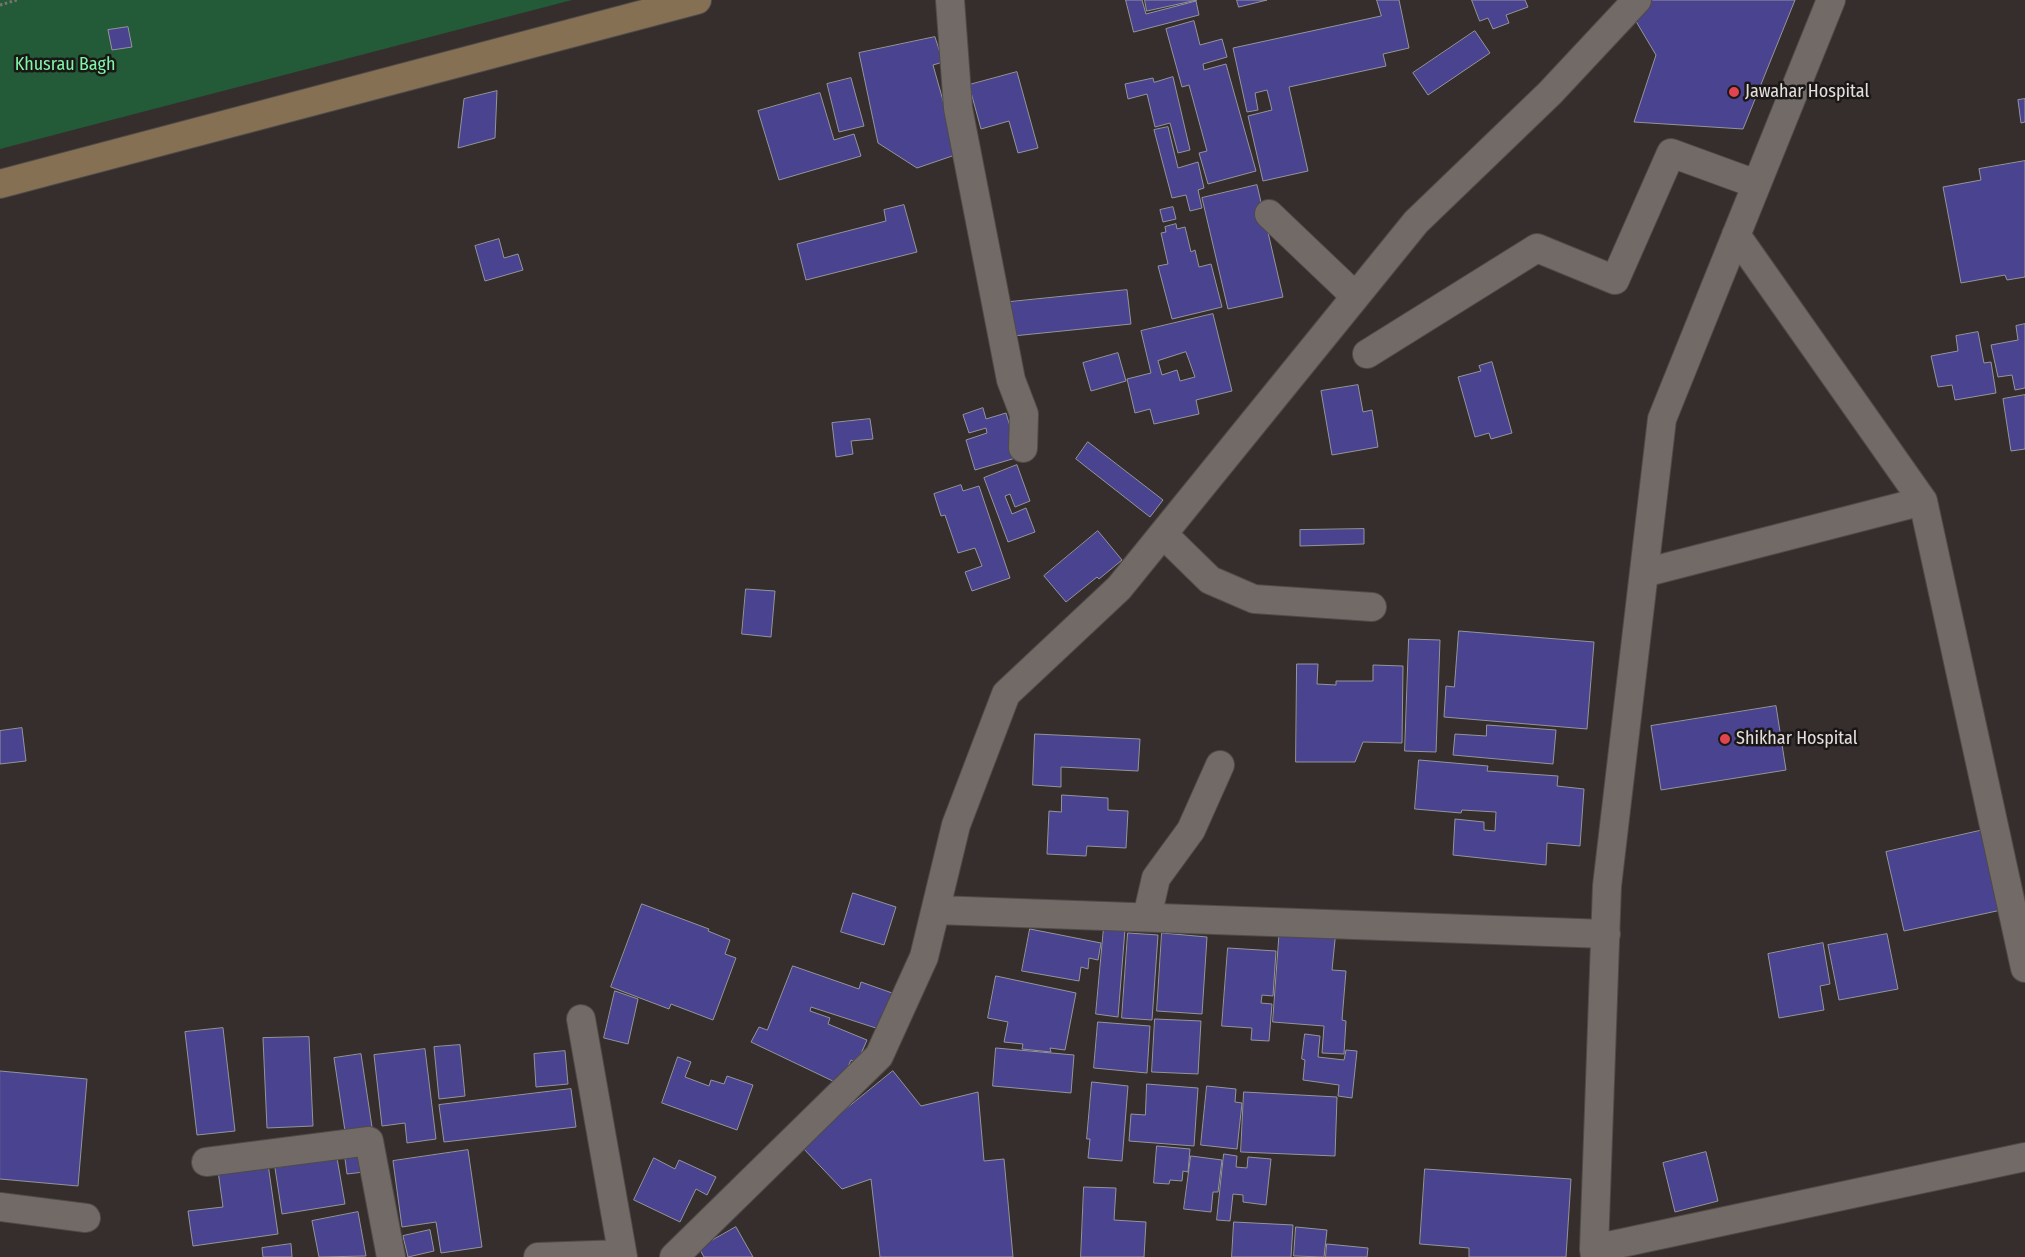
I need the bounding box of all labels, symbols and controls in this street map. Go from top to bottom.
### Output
park label: Khusrau Bagh [15,54,115,76]
place label: Jawahar Hospital [1745,81,1869,103]
marker: Jawahar Hospital [1727,85,1741,99]
place label: Shikhar Hospital [1736,728,1857,750]
marker: Shikhar Hospital [1718,732,1732,746]

